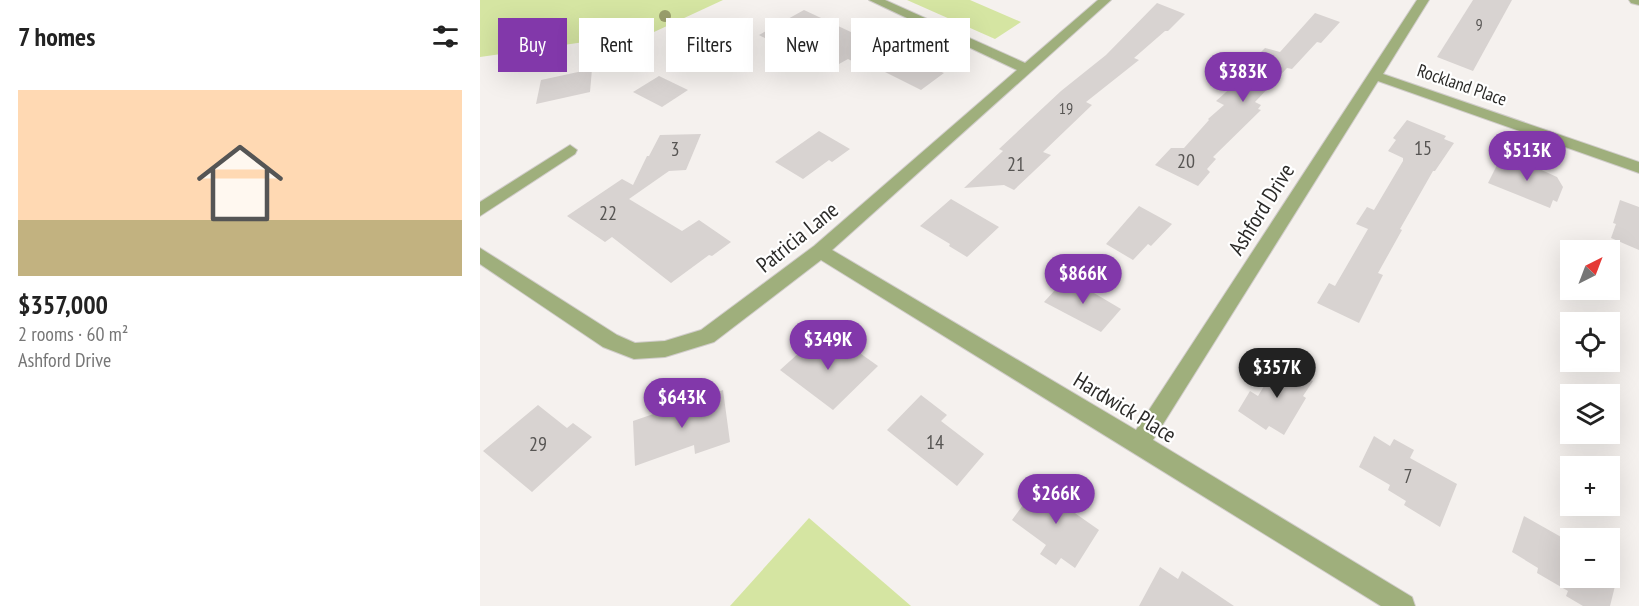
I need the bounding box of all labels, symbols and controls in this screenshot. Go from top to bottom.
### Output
house number: 9 [1475,14,1483,34]
chip: Buy [498,18,567,72]
chip: Rent [579,18,654,72]
chip: Filters [666,18,753,72]
chip: New [765,18,839,72]
chip: Apartment [851,18,970,72]
text: 7 homes [18,20,95,53]
icon: filters [429,20,462,53]
pin: $383K [1201,52,1285,103]
text: $383K [1219,58,1267,84]
street label: Rockland Place [1414,59,1510,111]
house number: 19 [1059,98,1073,118]
icon: home [186,129,294,237]
pin: $513K [1485,131,1569,182]
house number: 15 [1414,135,1432,161]
house number: 3 [671,136,680,162]
text: $513K [1503,137,1551,163]
house number: 20 [1177,148,1195,174]
house number: 21 [1007,151,1025,177]
street label: Ashford Drive [1222,158,1300,260]
street label: Patricia Lane [750,195,844,279]
house number: 22 [599,200,617,226]
north arrow [1560,240,1620,300]
map controls [1560,240,1620,588]
pin: $866K [1041,254,1125,305]
text: $866K [1059,260,1107,286]
text: $357,000 [18,288,108,321]
button: locate [1560,312,1620,372]
pin: $349K [786,320,870,371]
text: 2 rooms · 60 m² [18,321,128,347]
text: $349K [804,326,852,352]
text: Ashford Drive [18,347,111,373]
pin: $357K [1235,348,1319,399]
text: $357K [1253,354,1301,380]
street label: Hardwick Place [1069,365,1181,449]
pin: $643K [640,378,724,429]
text: $643K [658,384,706,410]
button: layers [1560,384,1620,444]
house number: 14 [926,429,944,455]
house number: 29 [529,431,547,457]
button: + [1560,456,1620,516]
house number: 7 [1404,463,1413,489]
pin: $266K [1014,474,1098,525]
text: $266K [1032,480,1080,506]
button: − [1560,528,1620,588]

